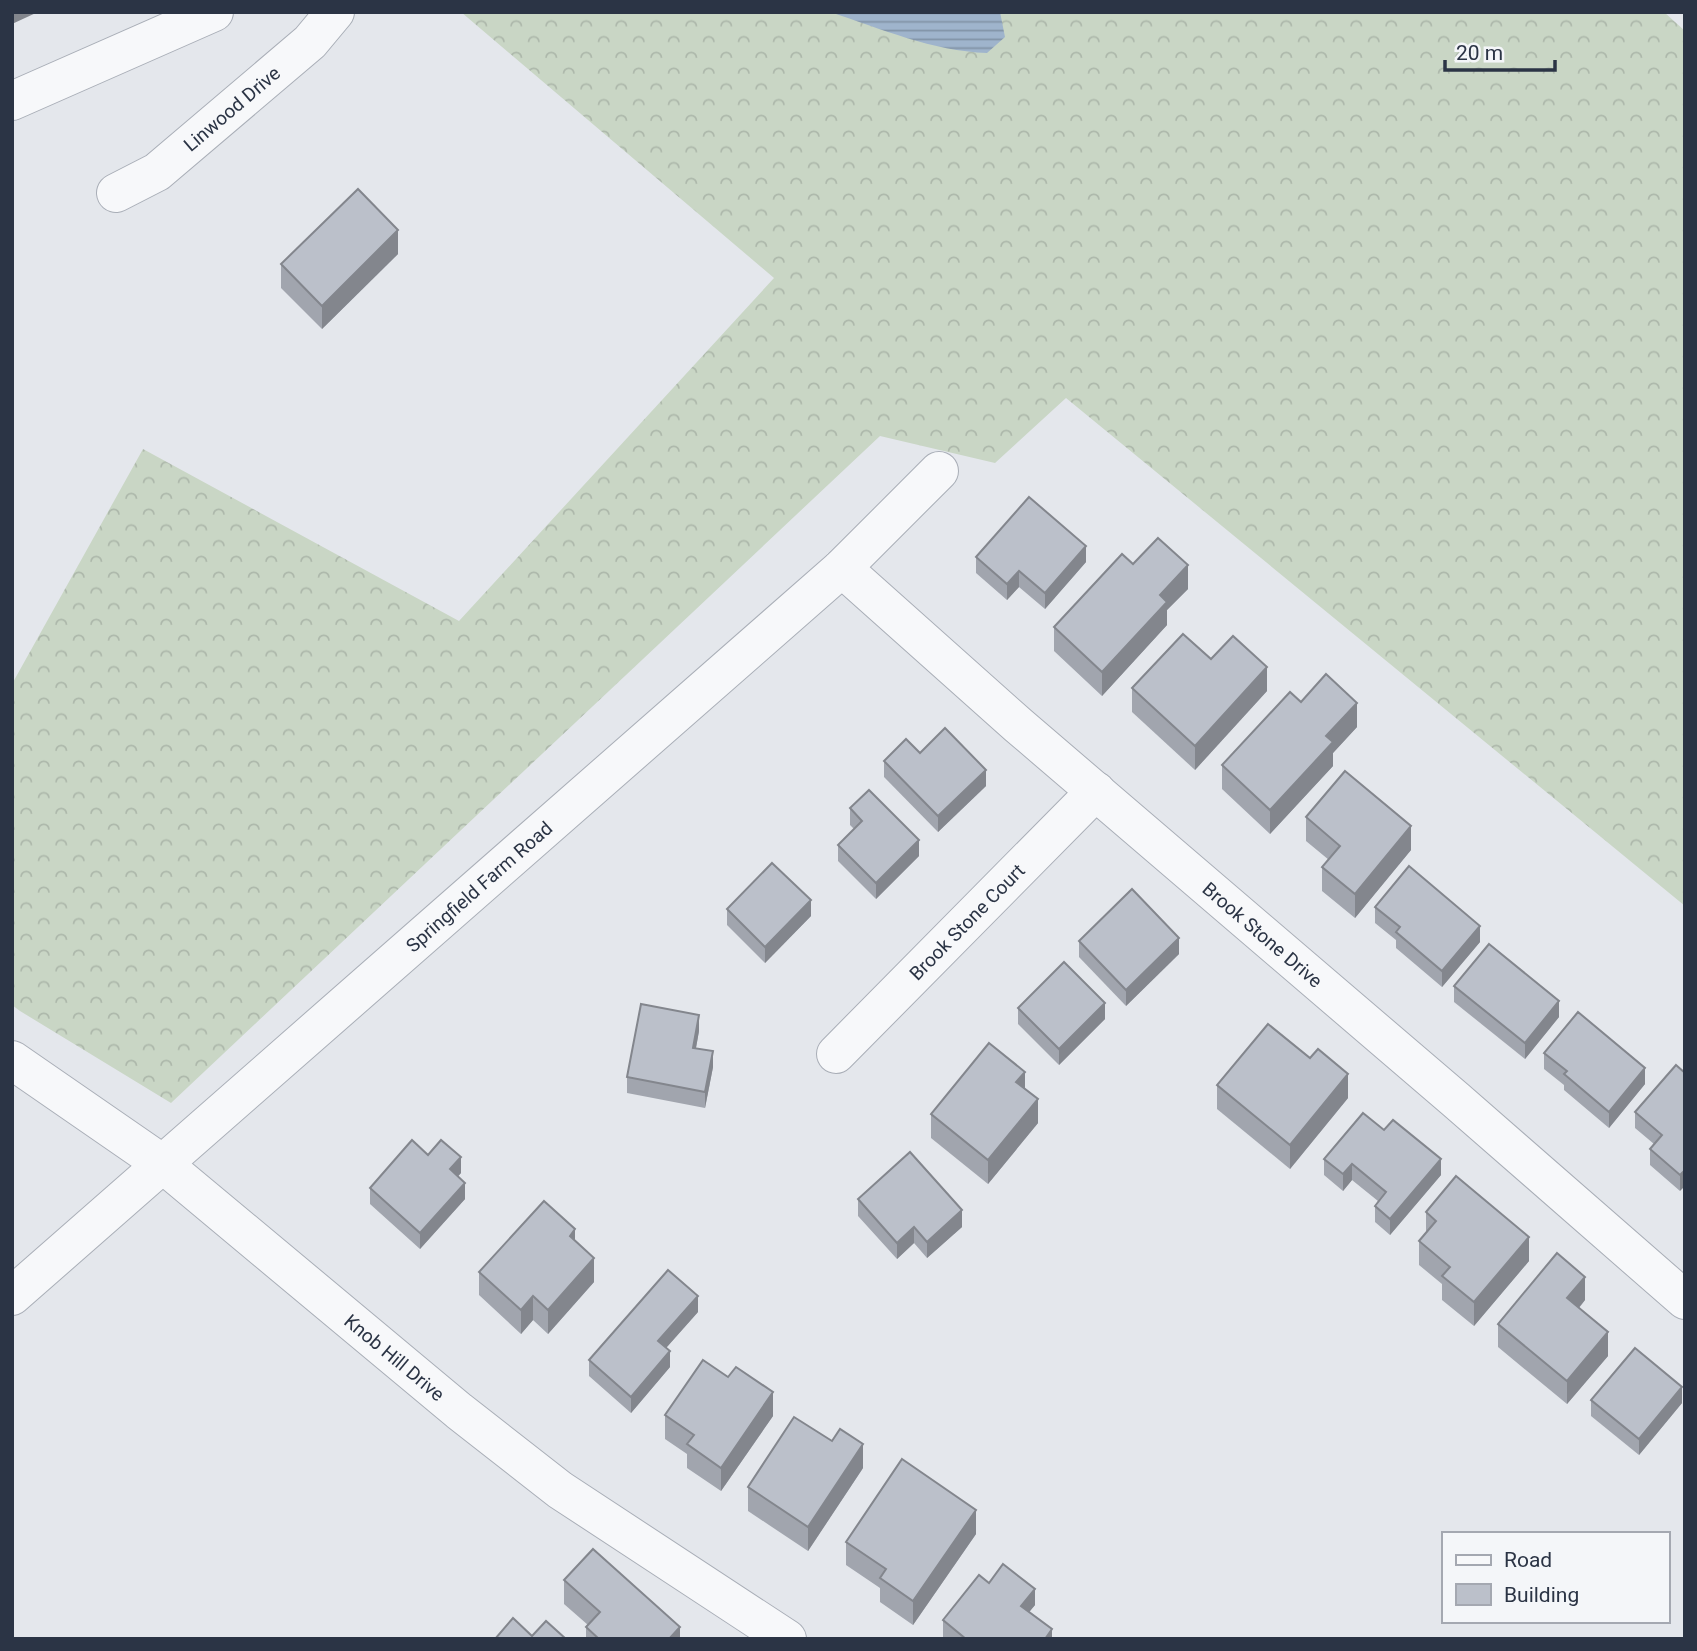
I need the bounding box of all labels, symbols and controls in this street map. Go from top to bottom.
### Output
scale bar [1445,28,1555,72]
text: 20 m [1456,41,1503,65]
street label: Linwood Drive [179,61,285,156]
street label: Springfield Farm Road [401,816,557,957]
street label: Brook Stone Court [904,859,1029,985]
street label: Brook Stone Drive [1198,877,1327,992]
street label: Knob Hill Drive [340,1309,449,1406]
legend [1442,1532,1669,1623]
text: Road [1504,1548,1552,1572]
text: Building [1504,1583,1579,1607]

